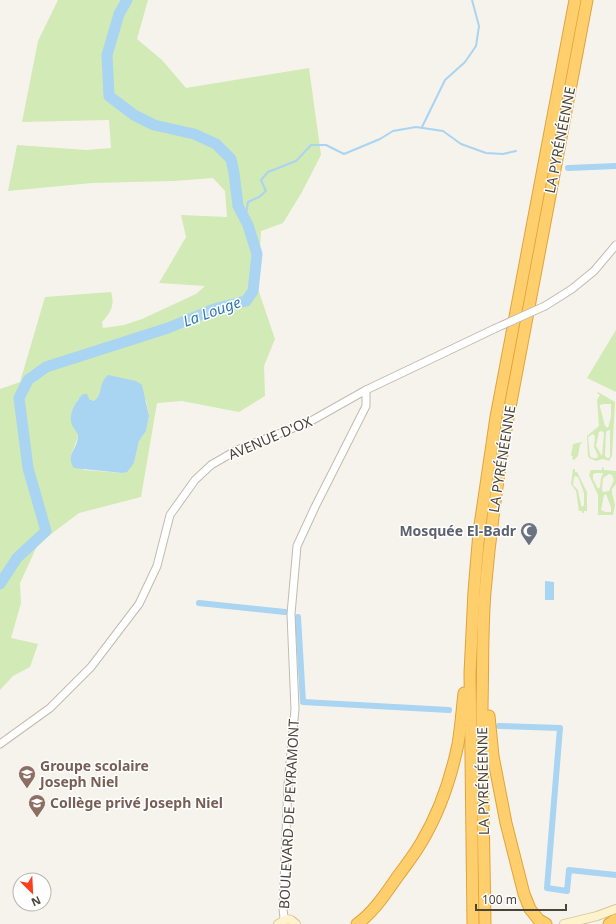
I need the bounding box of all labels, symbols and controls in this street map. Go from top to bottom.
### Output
street label: LA PYRÉNÉENNE [540,85,579,195]
water label: La Louge [180,291,244,331]
street label: LA PYRÉNÉENNE [484,404,519,514]
street label: AVENUE D'OX [225,411,315,464]
place label: Mosquée El-Badr [399,521,517,540]
mosque icon: Mosquée El-Badr [519,521,539,546]
street label: BOULEVARD DE PEYRAMONT [274,718,303,909]
street label: LA PYRÉNÉENNE [472,727,493,835]
place label: Groupe scolaire Joseph Niel [38,756,149,791]
school or university icon: Groupe scolaire Joseph Niel [17,764,37,789]
school or university icon: Collège privé Joseph Niel [27,793,47,818]
place label: Collège privé Joseph Niel [50,793,223,812]
north arrow [12,872,52,912]
scale bar [476,886,566,912]
text: 100 m [482,891,517,908]
text: N [29,893,43,910]

